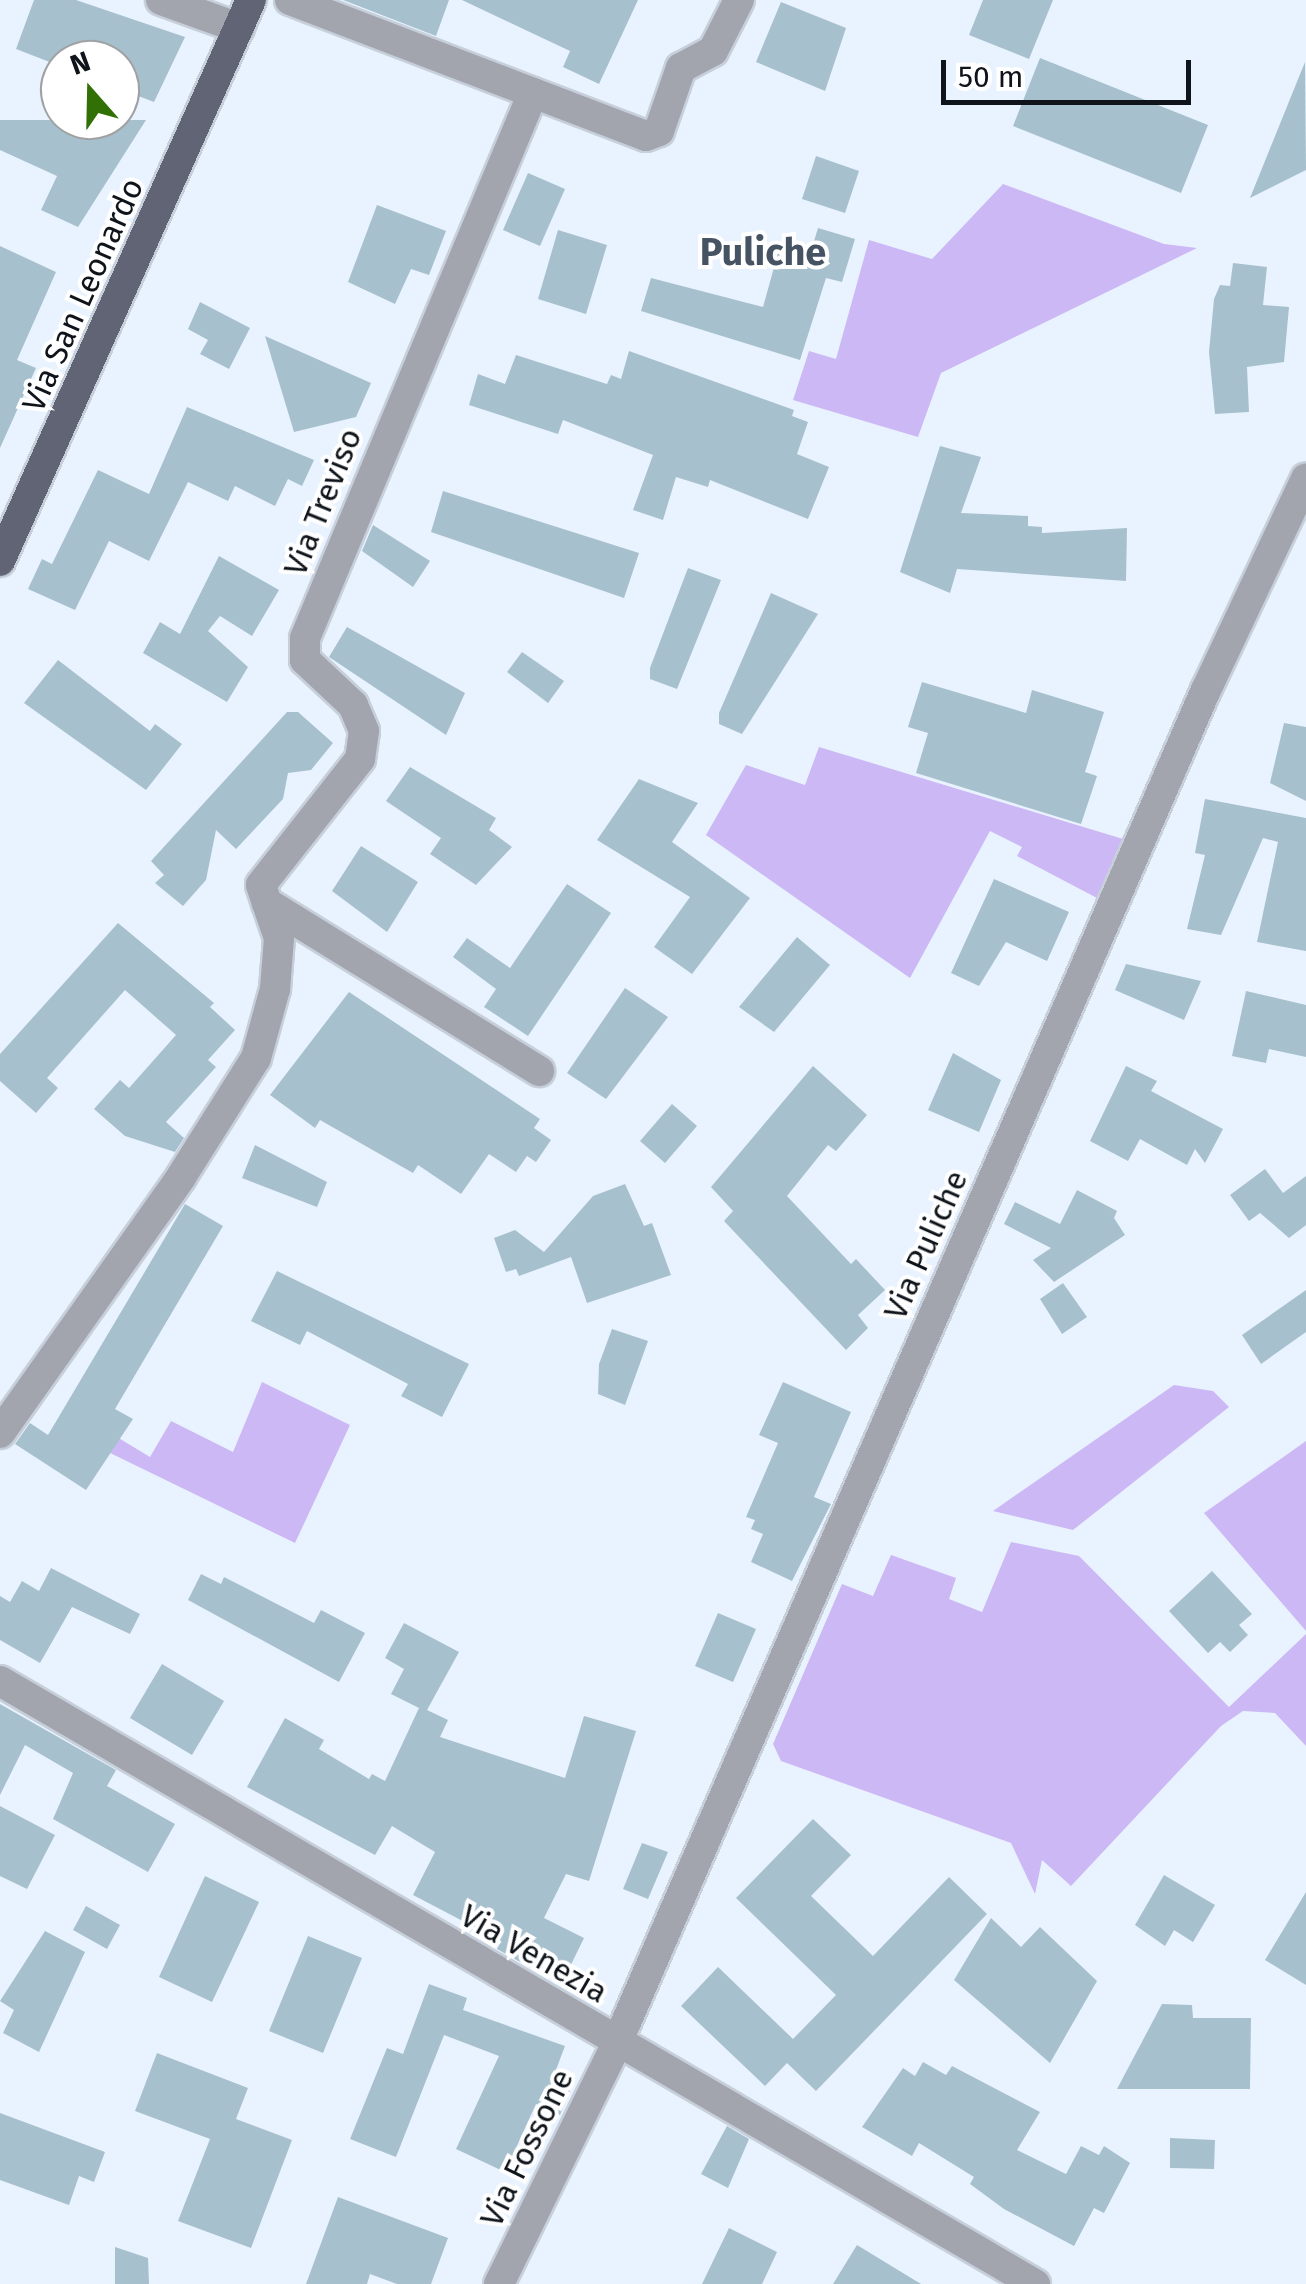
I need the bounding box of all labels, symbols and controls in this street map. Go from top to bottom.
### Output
north arrow [40,40,140,140]
scale bar [946,40,1196,102]
text: N [66,45,95,82]
text: 50 m [958,59,1023,95]
street label: Via San Leonardo [14,172,152,418]
district label: Puliche [700,230,826,276]
street label: Via Treviso [276,423,370,581]
street label: Via Puliche [876,1165,976,1325]
street label: Via Venezia [454,1896,614,2012]
street label: Via Fossone [472,2063,582,2233]

